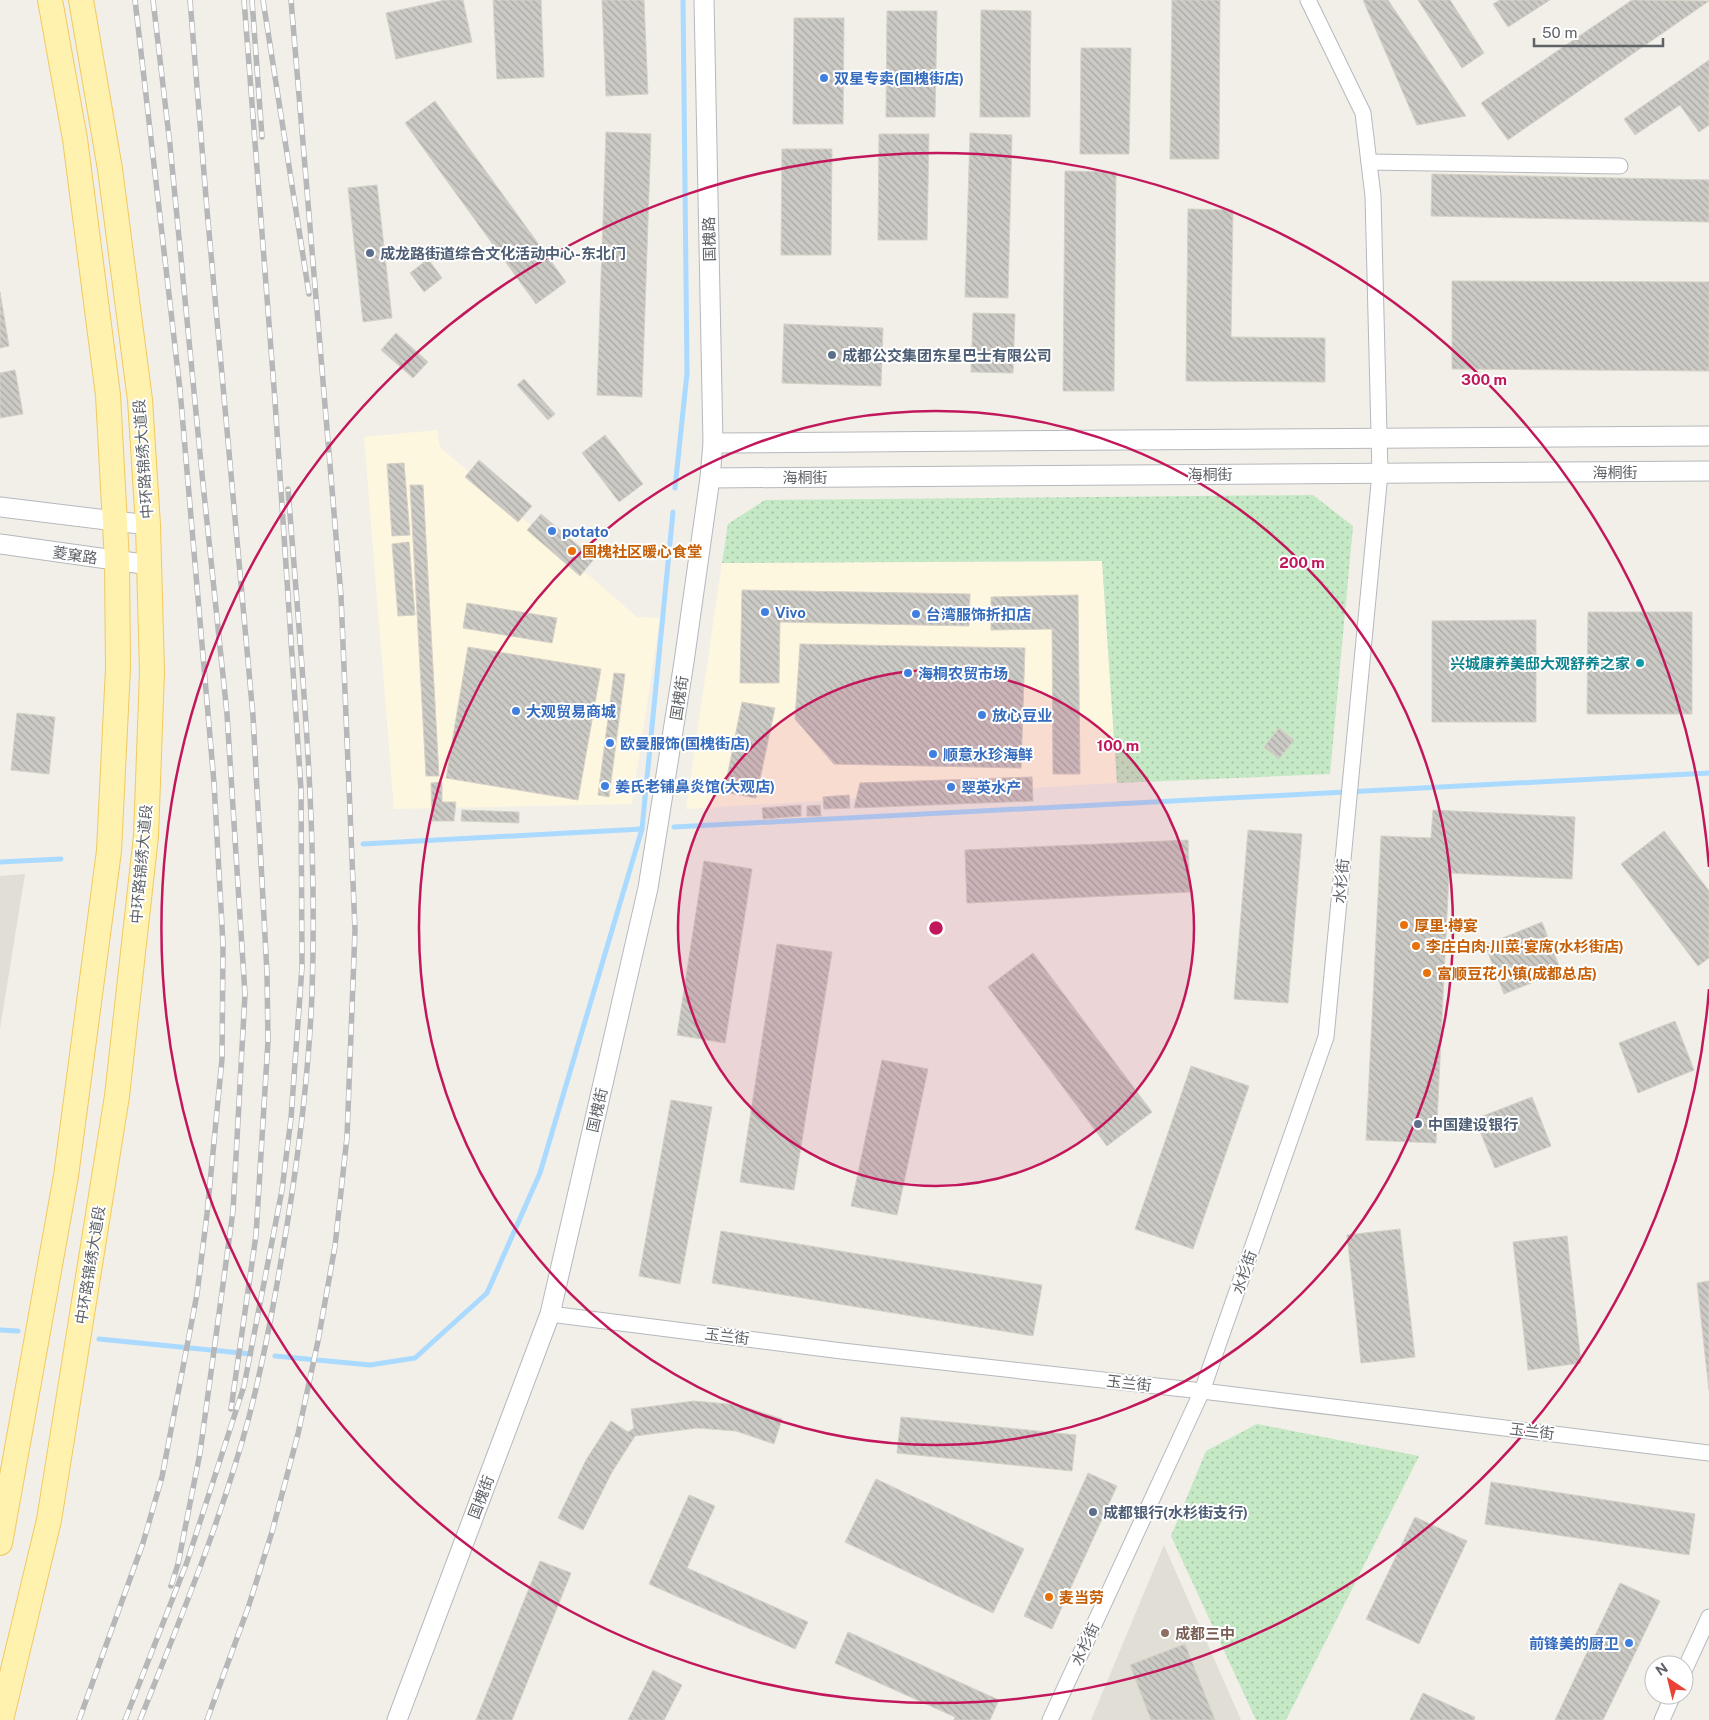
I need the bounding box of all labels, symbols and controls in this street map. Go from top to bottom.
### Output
scale bar [1534,15,1663,47]
text: 50 m [1542,24,1577,41]
place label: 双星专卖(国槐街店) [834,70,964,87]
marker: 双星专卖(国槐街店) [818,72,830,84]
street label: 国槐路 [700,216,718,262]
place label: 成龙路街道综合文化活动中心-东北门 [380,245,626,262]
marker: 成龙路街道综合文化活动中心-东北门 [364,247,376,259]
place label: 成都公交集团东星巴士有限公司 [842,347,1052,364]
marker: 成都公交集团东星巴士有限公司 [826,349,838,361]
text: 300 m [1461,371,1507,388]
street label: 中环路锦绣大道段 [130,399,156,519]
street label: 海桐街 [1592,464,1638,481]
street label: 海桐街 [1187,466,1233,483]
street label: 海桐街 [782,469,828,486]
place label: potato [562,523,609,540]
marker: potato [546,525,558,537]
street label: 菱窠路 [52,543,98,567]
place label: 国槐社区暖心食堂 [582,543,702,560]
marker: 国槐社区暖心食堂 [566,545,578,557]
text: 200 m [1279,554,1325,571]
place label: Vivo [775,604,806,621]
marker: Vivo [759,606,771,618]
place label: 台湾服饰折扣店 [926,606,1031,623]
marker: 台湾服饰折扣店 [910,608,922,620]
place label: 兴城康养美邸大观舒养之家 [1450,655,1630,672]
marker: 兴城康养美邸大观舒养之家 [1634,657,1646,669]
place label: 海桐农贸市场 [918,665,1008,682]
marker: 海桐农贸市场 [902,667,914,679]
street label: 国槐街 [667,674,691,722]
place label: 大观贸易商城 [526,703,616,720]
marker: 大观贸易商城 [510,705,522,717]
place label: 放心豆业 [992,707,1052,724]
marker: 放心豆业 [976,709,988,721]
place label: 欧曼服饰(国槐街店) [620,735,750,752]
marker: 欧曼服饰(国槐街店) [604,737,616,749]
text: 100 m [1097,737,1139,754]
place label: 顺意水珍海鲜 [943,746,1033,763]
marker: 顺意水珍海鲜 [927,748,939,760]
place label: 姜氏老铺鼻炎馆(大观店) [615,778,775,795]
place label: 翠英水产 [961,779,1021,796]
marker: 姜氏老铺鼻炎馆(大观店) [599,780,611,792]
marker: 翠英水产 [945,781,957,793]
street label: 中环路锦绣大道段 [127,803,155,925]
street label: 水杉街 [1331,858,1351,904]
place label: 厚里·樽宴 [1414,917,1478,934]
centre of rings [927,919,945,937]
marker: 厚里·樽宴 [1398,919,1410,931]
place label: 李庄白肉·川菜·宴席(水杉街店) [1426,938,1624,955]
marker: 李庄白肉·川菜·宴席(水杉街店) [1410,940,1422,952]
place label: 富顺豆花小镇(成都总店) [1437,965,1597,982]
marker: 富顺豆花小镇(成都总店) [1421,967,1433,979]
street label: 国槐街 [584,1086,610,1134]
place label: 中国建设银行 [1428,1116,1518,1133]
marker: 中国建设银行 [1412,1118,1424,1130]
street label: 中环路锦绣大道段 [72,1204,108,1326]
street label: 水杉街 [1229,1248,1259,1296]
street label: 玉兰街 [704,1325,750,1347]
street label: 玉兰街 [1106,1372,1152,1394]
street label: 玉兰街 [1509,1420,1555,1442]
street label: 国槐街 [465,1473,497,1521]
place label: 成都银行(水杉街支行) [1103,1504,1248,1521]
marker: 成都银行(水杉街支行) [1087,1506,1099,1518]
place label: 麦当劳 [1059,1589,1104,1606]
marker: 麦当劳 [1043,1591,1055,1603]
street label: 水杉街 [1068,1620,1102,1668]
place label: 成都三中 [1175,1625,1235,1642]
marker: 成都三中 [1159,1627,1171,1639]
place label: 前锋美的厨卫 [1529,1635,1619,1652]
marker: 前锋美的厨卫 [1623,1637,1635,1649]
north arrow [1644,1655,1694,1705]
text: N [1652,1660,1671,1679]

